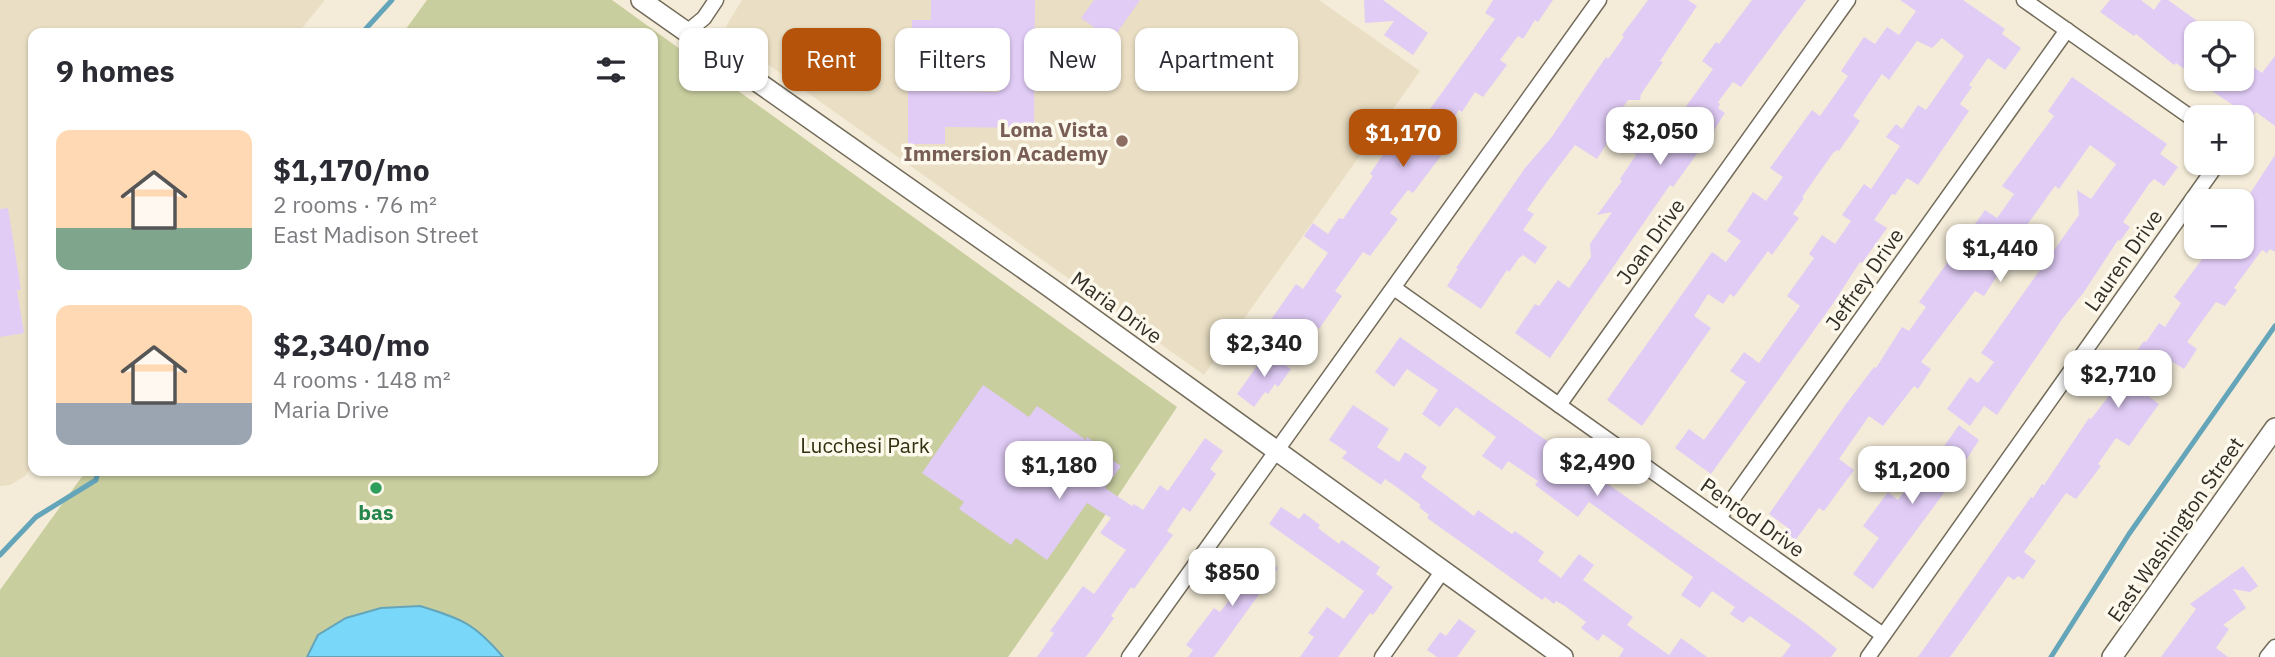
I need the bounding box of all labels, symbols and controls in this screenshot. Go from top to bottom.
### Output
map controls [2184,21,2254,259]
button: locate [2184,21,2254,91]
chip: Buy [679,28,768,91]
chip: Rent [782,28,881,91]
chip: Filters [895,28,1010,91]
chip: New [1024,28,1121,91]
chip: Apartment [1135,28,1298,91]
text: 9 homes [56,51,175,90]
icon: filters [592,51,630,89]
button: + [2184,105,2254,175]
pin: $2,050 [1603,108,1717,167]
pin: $1,170 [1346,110,1460,169]
place label: Loma Vista Immersion Academy [904,115,1109,167]
text: $2,050 [1622,115,1698,145]
text: $1,170 [1365,117,1441,147]
marker: Loma Vista Immersion Academy [1114,133,1130,149]
text: $1,170/mo [273,150,430,189]
icon: home [112,158,196,242]
text: 2 rooms · 76 m² [273,189,437,219]
button: − [2184,189,2254,259]
street label: Joan Drive [1609,193,1691,289]
street label: Lauren Drive [2078,203,2168,317]
text: East Madison Street [273,219,479,249]
street label: Jeffrey Drive [1818,222,1910,336]
pin: $1,440 [1943,224,2057,284]
text: $1,440 [1962,232,2038,262]
street label: Maria Drive [1066,264,1168,350]
pin: $2,340 [1207,320,1321,379]
text: $2,340/mo [273,325,430,364]
text: $2,340 [1226,327,1302,357]
icon: home [112,333,196,417]
pin: $2,710 [2061,350,2175,410]
text: $2,710 [2080,358,2156,388]
text: 4 rooms · 148 m² [273,364,451,394]
text: Maria Drive [273,394,389,424]
park label: Lucchesi Park [800,431,930,459]
street label: East Washington Street [2101,431,2249,627]
pin: $2,490 [1540,438,1654,498]
pin: $1,180 [1002,442,1116,501]
text: $2,490 [1559,446,1635,476]
pin: $1,200 [1855,447,1969,506]
text: $1,180 [1021,449,1097,479]
text: $1,200 [1874,454,1950,484]
street label: Penrod Drive [1695,471,1811,563]
marker: bas [368,480,384,496]
place label: bas [358,498,394,526]
pin: $850 [1191,548,1273,608]
text: $850 [1204,556,1260,586]

